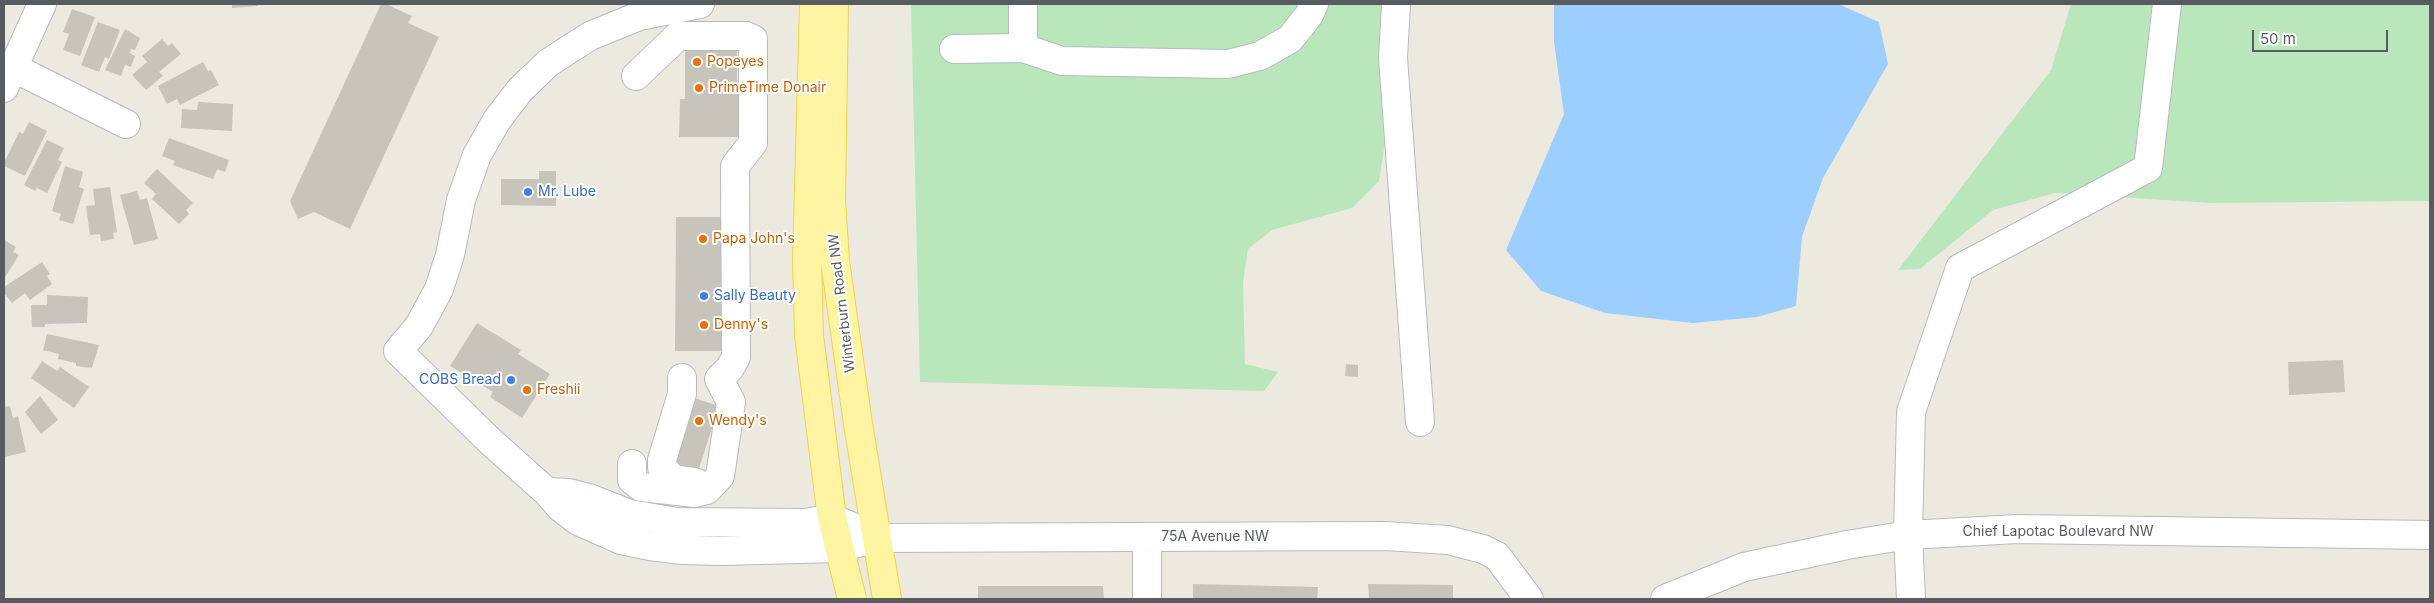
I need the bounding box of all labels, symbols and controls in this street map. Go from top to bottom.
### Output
scale bar [2254,20,2390,52]
text: 50 m [2260,29,2296,48]
place label: Popeyes [707,54,764,70]
marker: Popeyes [691,56,703,68]
place label: PrimeTime Donair [709,80,826,96]
marker: PrimeTime Donair [693,82,705,94]
place label: Mr. Lube [538,184,596,200]
marker: Mr. Lube [522,186,534,198]
place label: Papa John's [713,231,795,247]
street label: Winterburn Road NW [825,232,859,374]
marker: Papa John's [697,233,709,245]
place label: Sally Beauty [714,288,796,304]
marker: Sally Beauty [698,290,710,302]
place label: Denny's [714,317,768,333]
marker: Denny's [698,319,710,331]
place label: COBS Bread [419,372,501,388]
marker: COBS Bread [505,374,517,386]
place label: Freshii [537,382,581,398]
marker: Freshii [521,384,533,396]
place label: Wendy's [709,413,767,429]
marker: Wendy's [693,415,705,427]
street label: Chief Lapotac Boulevard NW [1962,524,2154,540]
street label: 75A Avenue NW [1161,529,1269,545]

